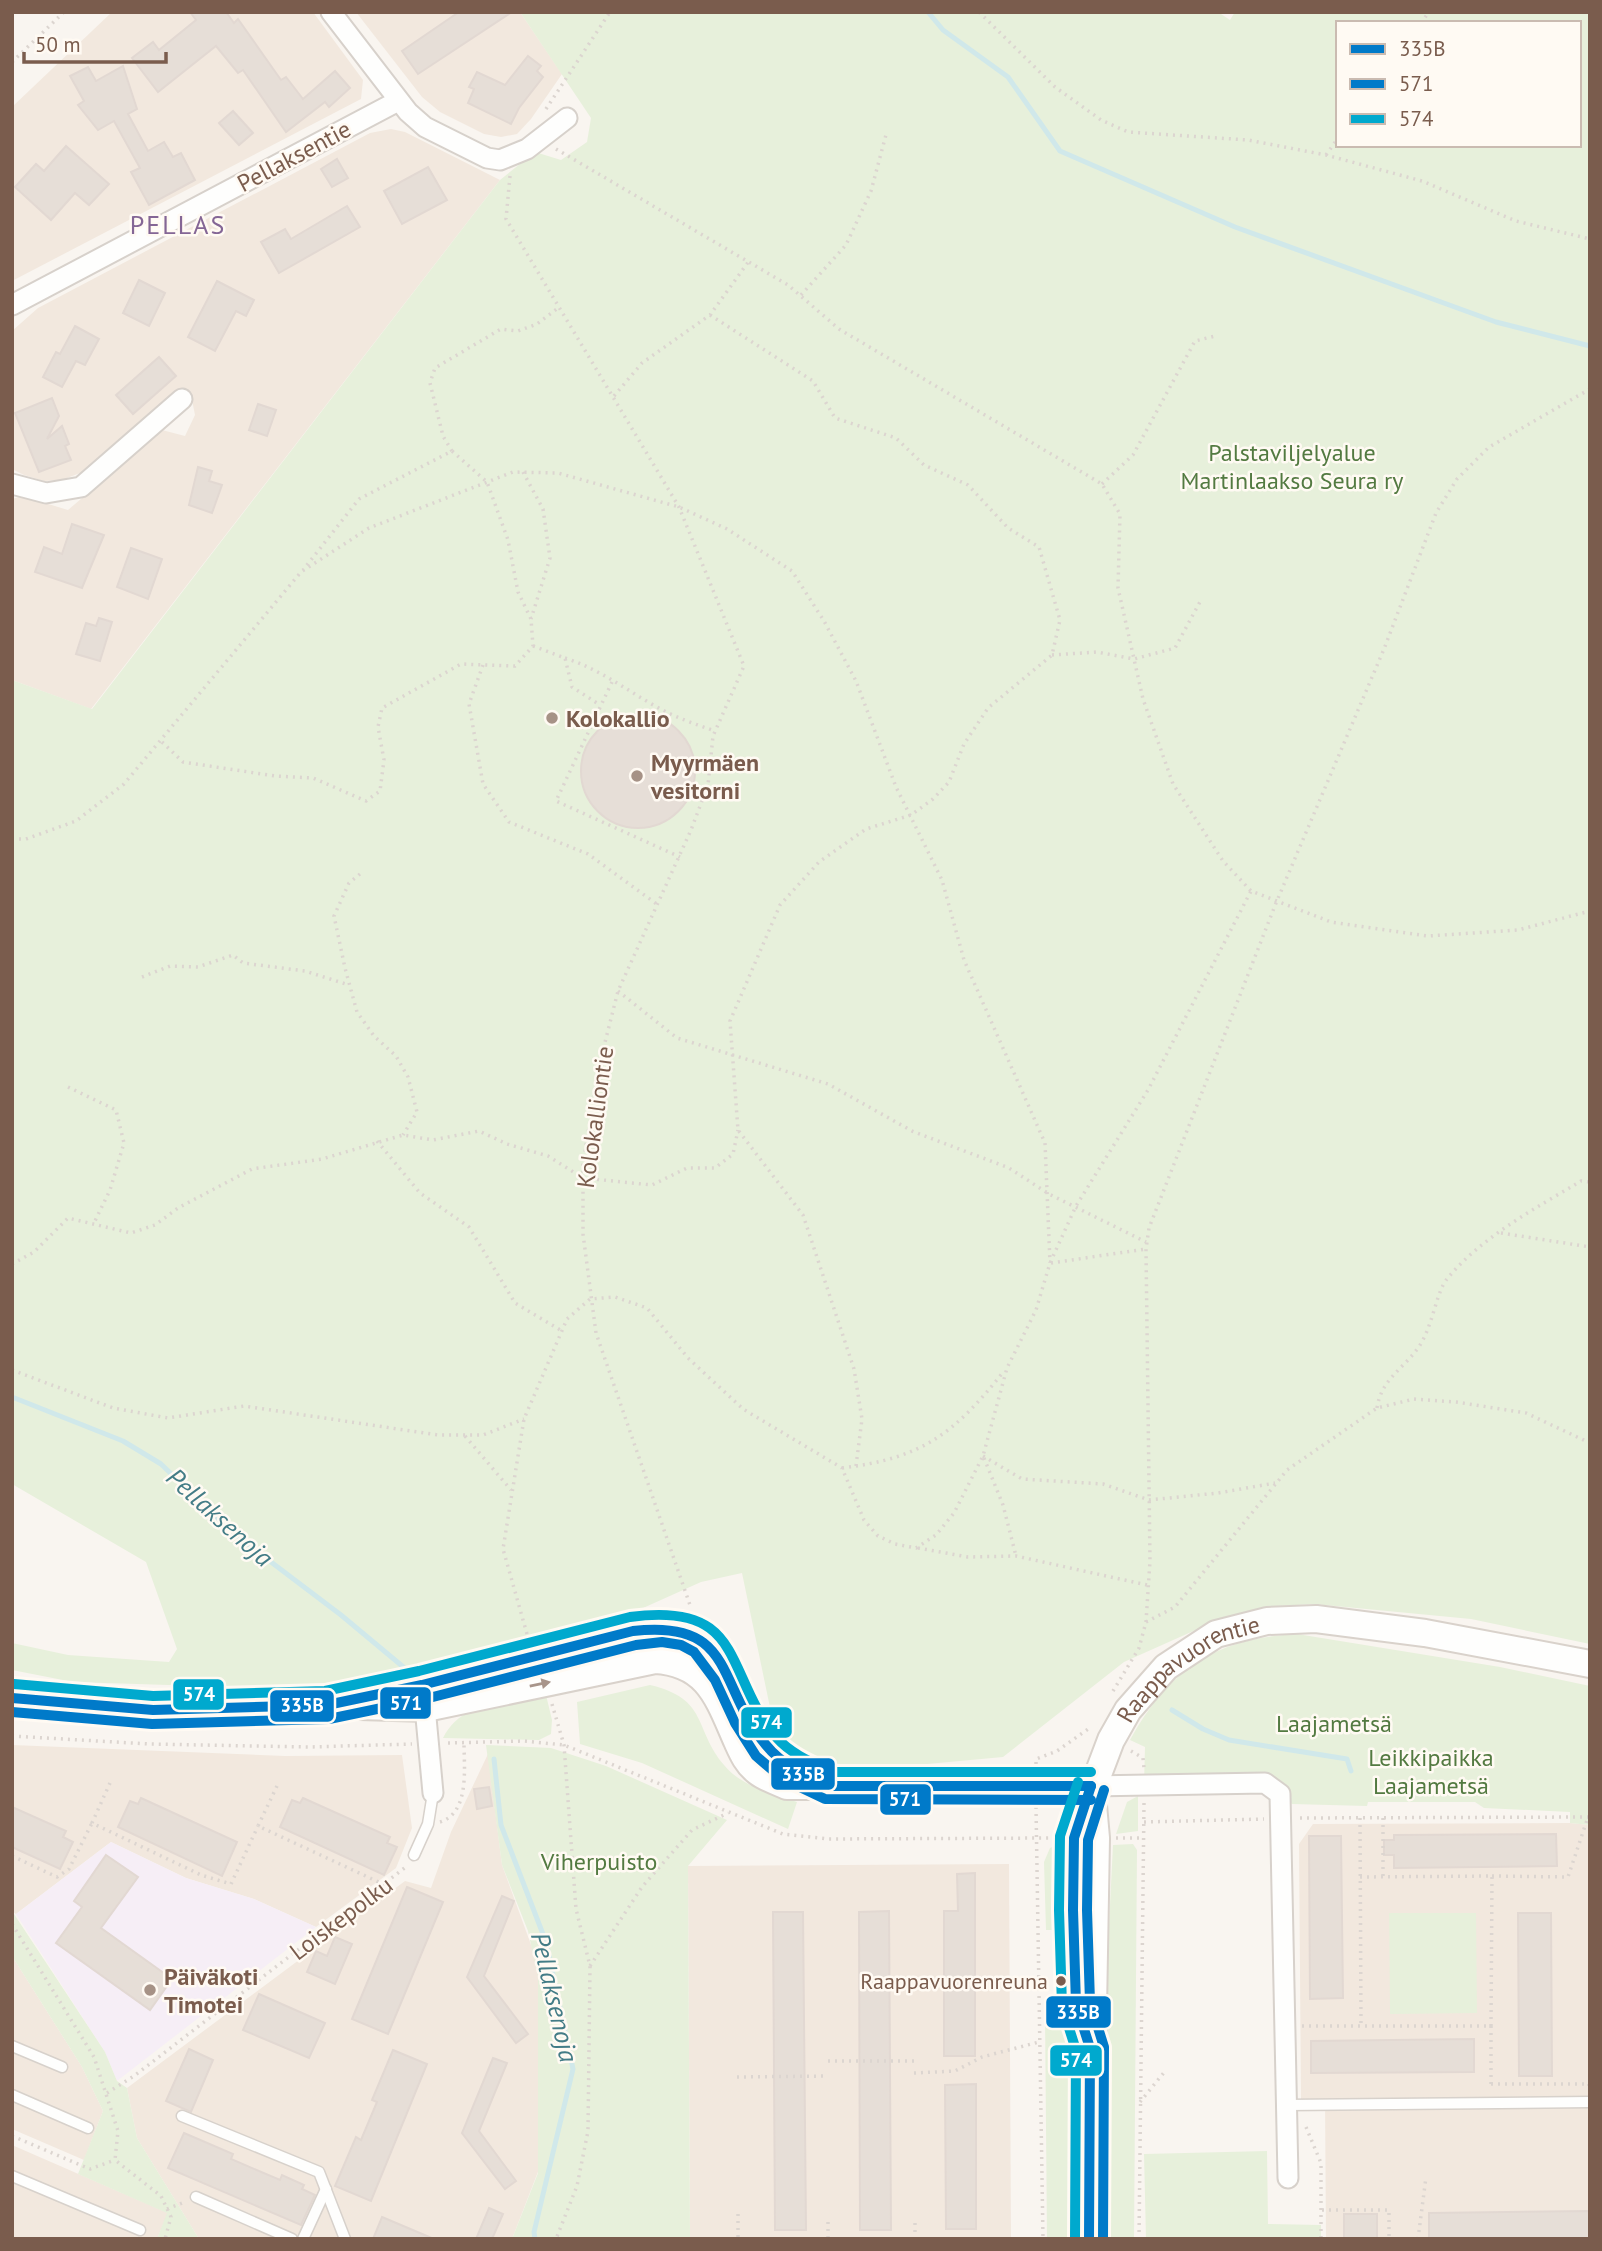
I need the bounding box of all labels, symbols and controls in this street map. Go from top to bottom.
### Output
scale bar [24,21,166,65]
legend [1336,21,1581,147]
text: 50 m [35,31,81,58]
text: 335B [1399,35,1446,62]
text: 571 [1399,70,1433,97]
text: 574 [1399,105,1433,132]
street label: Pellaksentie [232,113,356,199]
district label: PELLAS [130,208,226,241]
park label: Palstaviljelyalue Martinlaakso Seura ry [1181,437,1403,496]
place label: Kolokallio [566,703,670,734]
marker: Kolokallio [544,710,560,726]
place label: Myyrmäen vesitorni [650,747,759,806]
marker: Myyrmäen vesitorni [629,768,645,784]
street label: Kolokalliontie [570,1044,620,1190]
water label: Pellaksenoja [160,1460,280,1574]
street label: Raappavuorentie [1109,1608,1263,1728]
line badge: 574 [172,1678,225,1711]
one-way arrow [529,1679,551,1690]
text: 574 [183,1682,215,1706]
line badge: 571 [379,1686,432,1720]
line badge: 335B [269,1689,335,1723]
text: 571 [390,1691,422,1715]
text: 335B [280,1693,324,1717]
line badge: 574 [740,1706,793,1739]
park label: Laajametsä [1276,1708,1392,1739]
text: 574 [750,1710,782,1734]
park label: Leikkipaikka Laajametsä [1368,1742,1494,1801]
line badge: 335B [770,1757,836,1791]
text: 335B [781,1762,825,1786]
line badge: 571 [879,1783,932,1816]
text: 571 [889,1787,921,1811]
park label: Viherpuisto [540,1846,657,1877]
street label: Loiskepolku [283,1869,399,1967]
water label: Pellaksenoja [524,1929,586,2065]
place label: Päiväkoti Timotei [164,1961,258,2020]
place label: Raappavuorenreuna [860,1967,1048,1995]
marker: Raappavuorenreuna [1054,1974,1068,1988]
marker: Päiväkoti Timotei [142,1982,158,1998]
line badge: 335B [1045,1995,1112,2029]
text: 335B [1056,2000,1100,2024]
line badge: 574 [1049,2044,1103,2077]
text: 574 [1060,2048,1092,2072]

